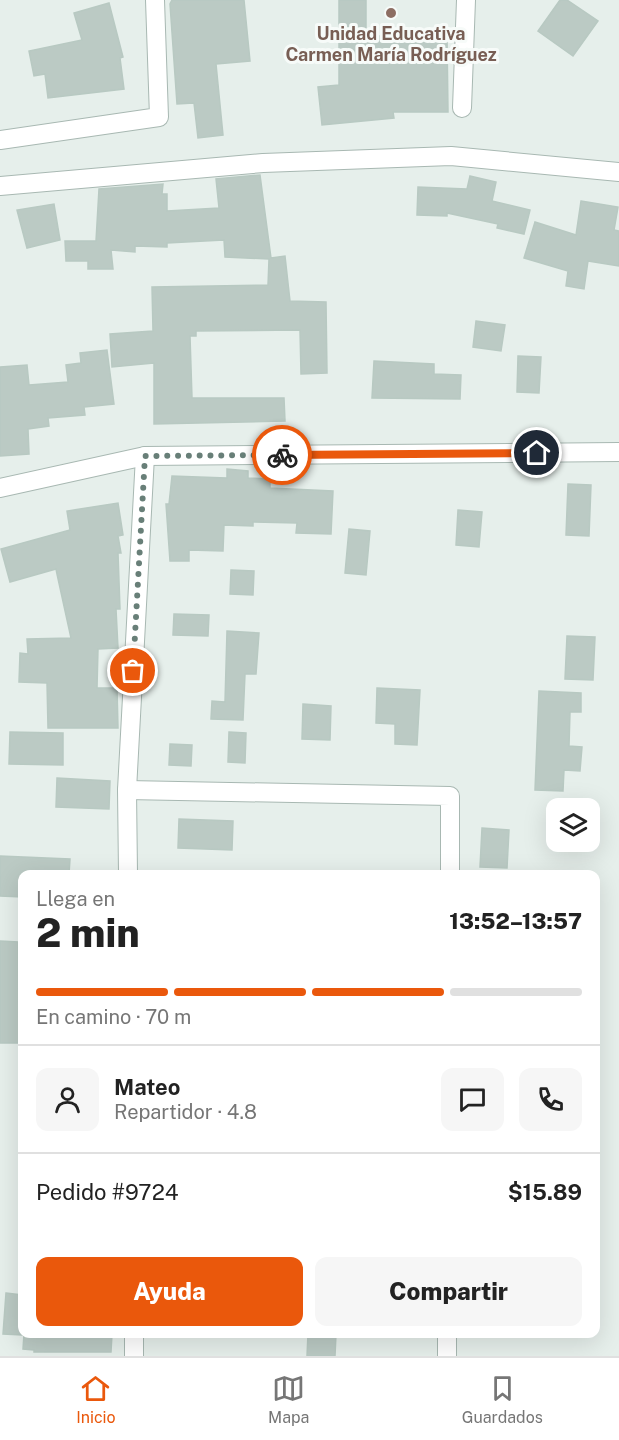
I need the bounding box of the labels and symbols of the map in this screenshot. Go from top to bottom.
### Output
marker: Unidad Educativa Carmen María Rodríguez [384,6,398,20]
place label: Unidad Educativa Carmen María Rodríguez [285,23,497,65]
courier [252,425,312,485]
pin [511,427,562,478]
pin [107,645,158,696]

